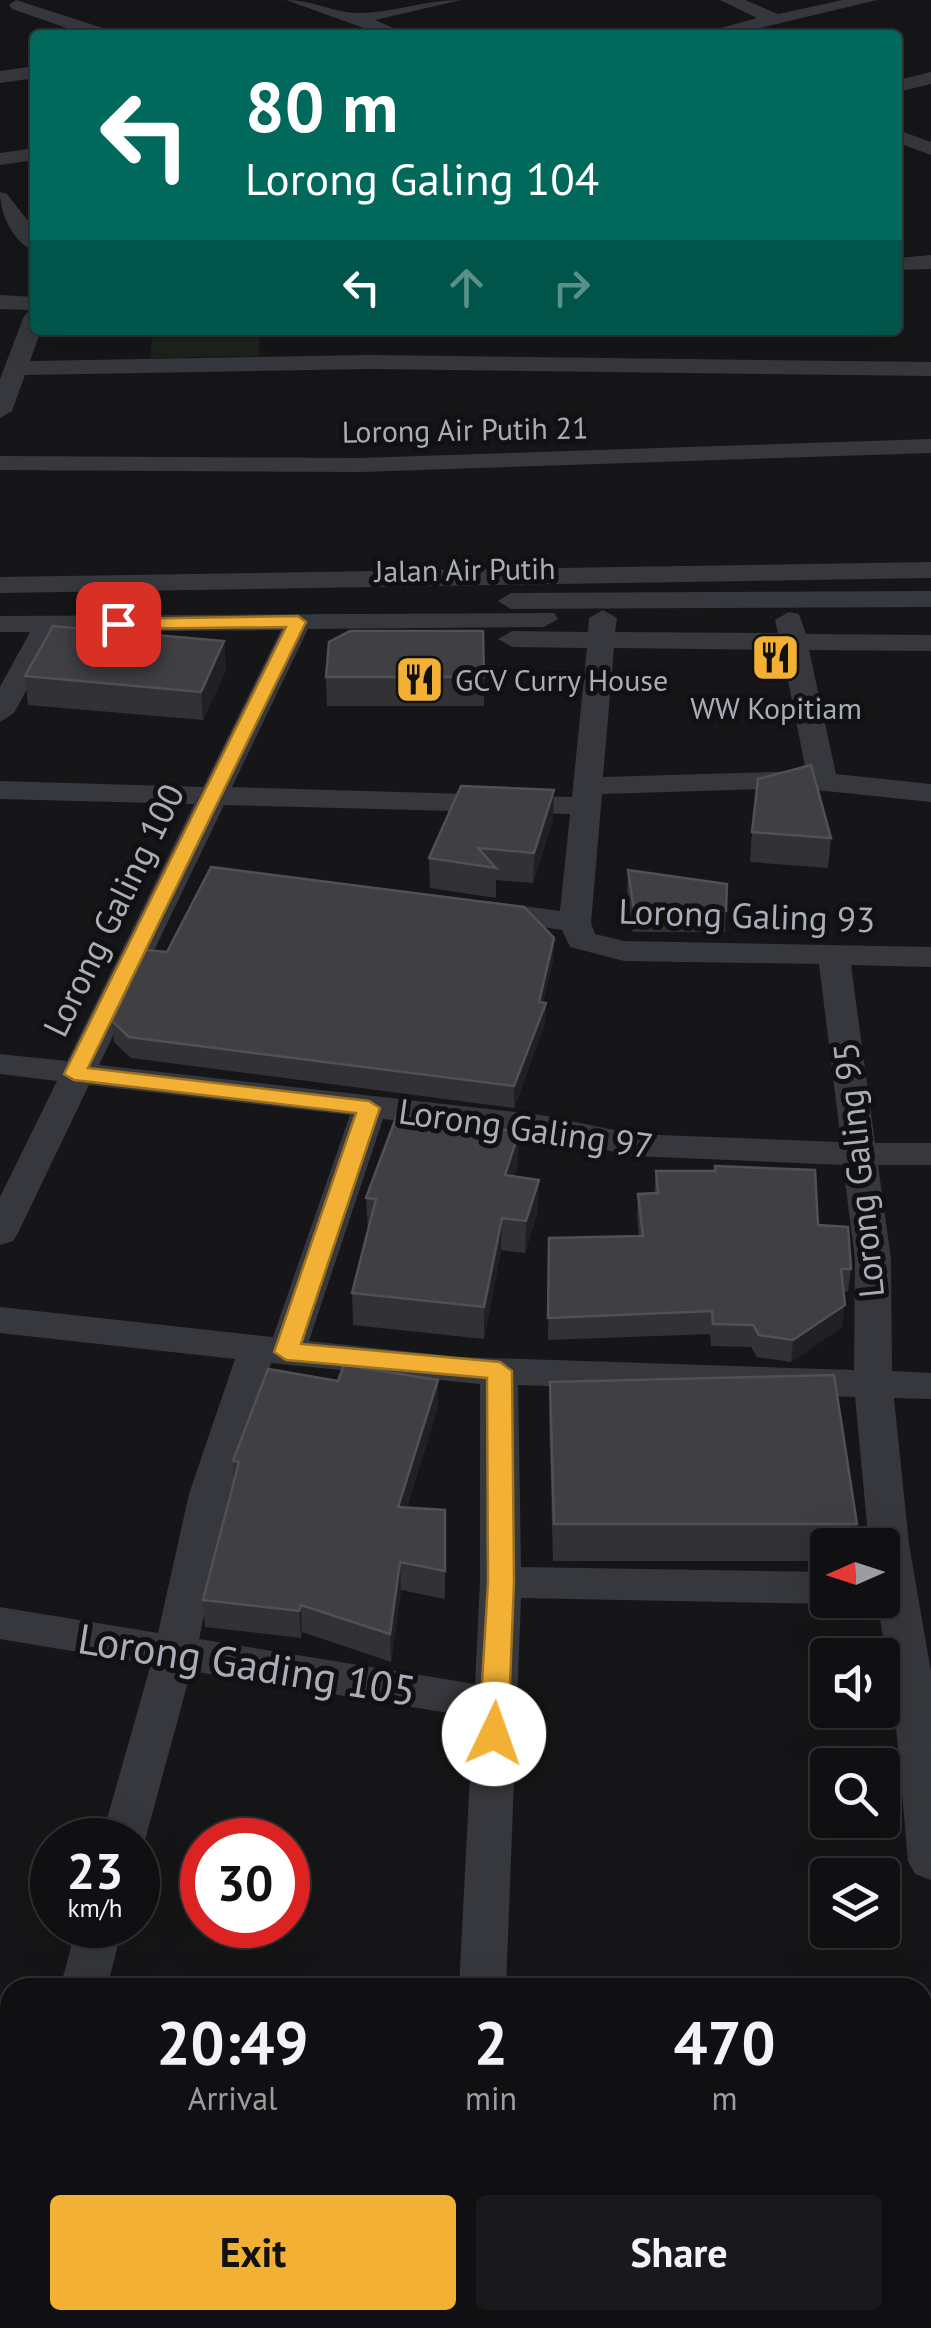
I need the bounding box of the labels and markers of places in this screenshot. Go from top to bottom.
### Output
pin [76,582,161,667]
restaurant icon: WW Kopitiam [750,632,802,684]
restaurant icon: GCV Curry House [394,653,446,705]
place label: GCV Curry House [455,660,668,699]
place label: WW Kopitiam [690,688,862,727]

